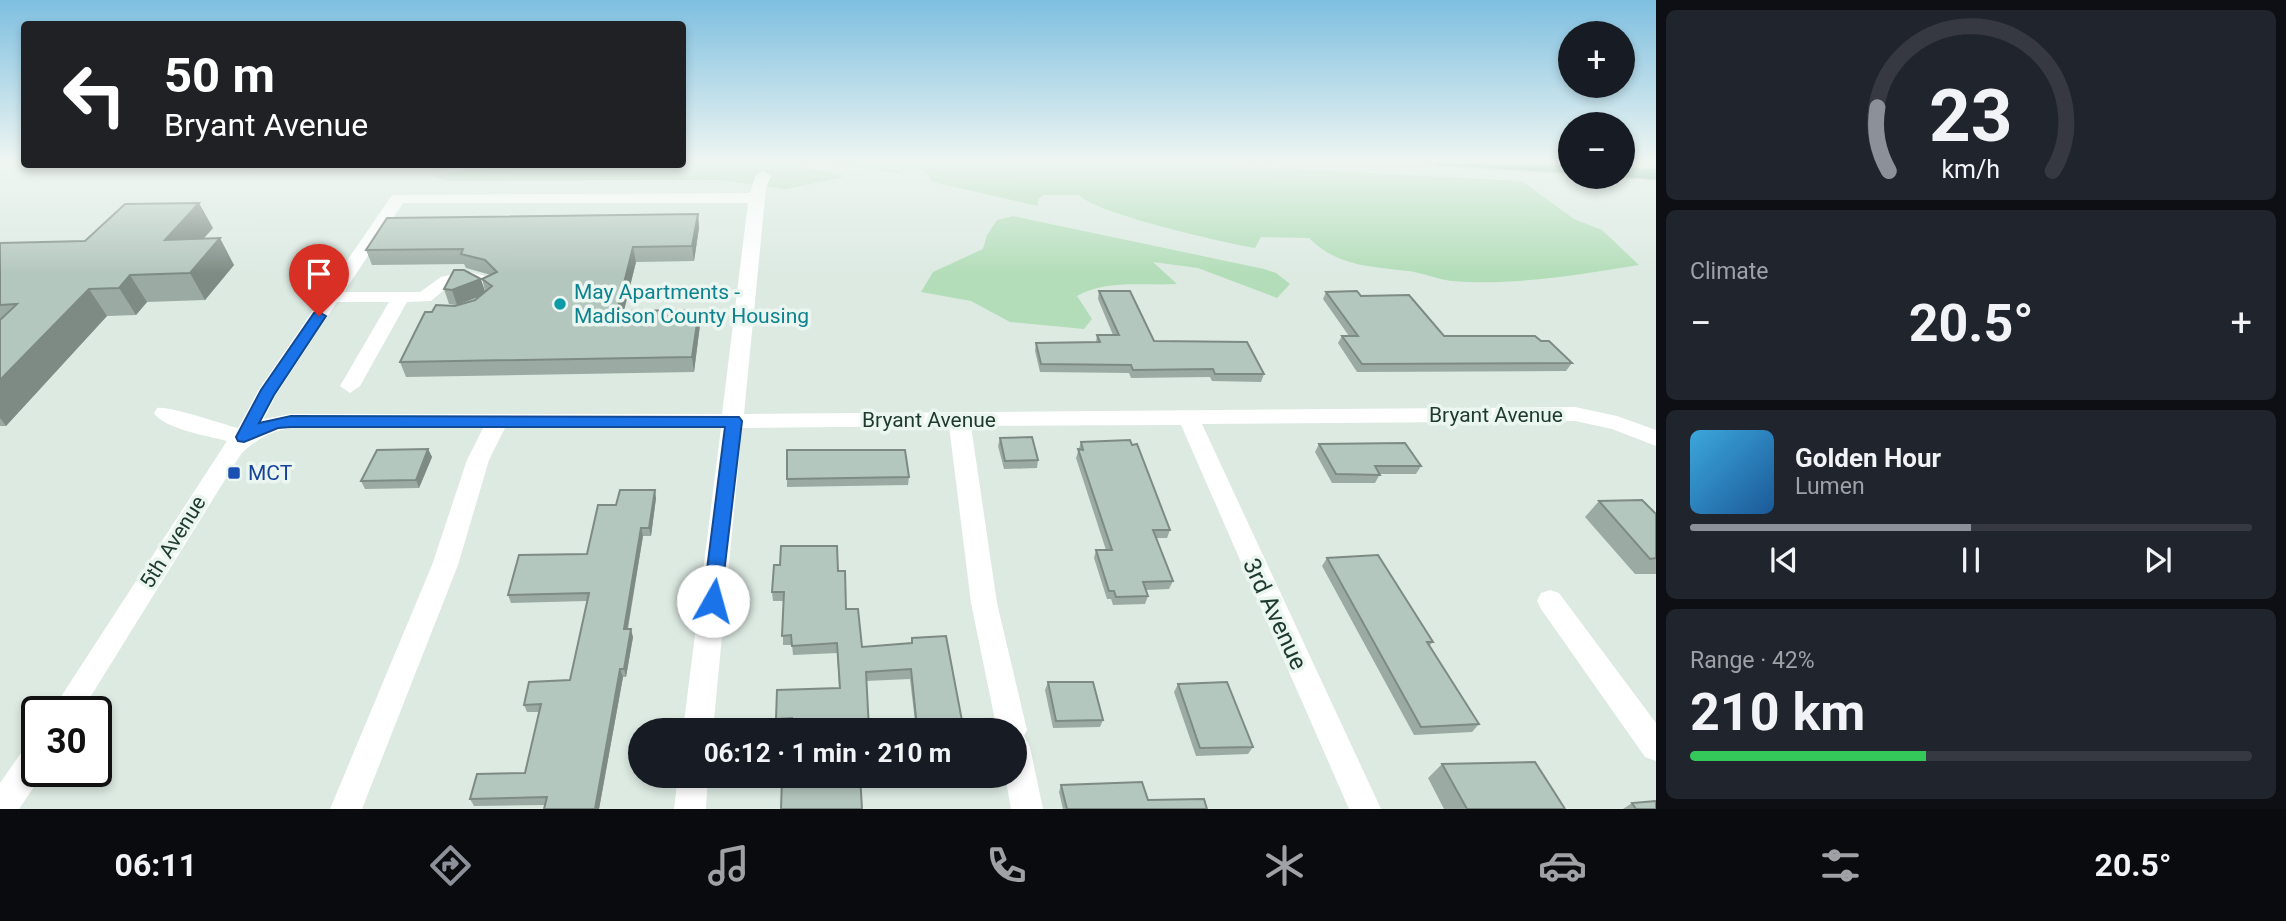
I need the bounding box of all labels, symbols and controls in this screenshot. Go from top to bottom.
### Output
map controls [1558,21,1635,189]
button: + [1558,21,1635,98]
text: 50 m [164,47,275,104]
icon: left [49,49,140,140]
text: 23 [1929,73,2013,159]
text: Bryant Avenue [164,106,368,144]
button: − [1558,112,1635,189]
text: km/h [1942,155,2000,184]
pin [289,244,349,316]
icon: arrive [300,255,338,293]
text: Climate [1690,258,1769,285]
place label: May Apartments - Madison County Housing [574,280,809,328]
text: 20.5° [1909,293,2034,354]
marker: May Apartments - Madison County Housing [552,296,568,312]
text: − [1690,301,1712,345]
text: + [2230,301,2252,345]
street label: Bryant Avenue [1429,403,1563,427]
street label: Bryant Avenue [862,408,996,432]
text: Golden Hour [1795,443,1941,473]
place label: MCT [248,461,293,485]
marker: MCT [226,465,242,481]
text: Lumen [1795,473,1865,500]
street label: 5th Avenue [135,491,211,593]
icon: previous [1765,541,1803,579]
icon: pause [1952,541,1990,579]
icon: next [2139,541,2177,579]
street label: 3rd Avenue [1237,554,1313,674]
position arrow [676,564,750,638]
text: Range · 42% [1690,647,1815,674]
text: 210 km [1690,682,1865,743]
speed limit sign: 30 [21,696,112,787]
text: 06:12 · 1 min · 210 m [704,738,951,768]
icon: directions [426,841,475,890]
icon: music [704,841,753,890]
icon: phone [982,841,1031,890]
icon: climate [1260,841,1309,890]
icon: car [1538,841,1587,890]
icon: filters [1816,841,1865,890]
text: 06:11 [115,846,197,884]
text: 20.5° [2095,846,2171,884]

